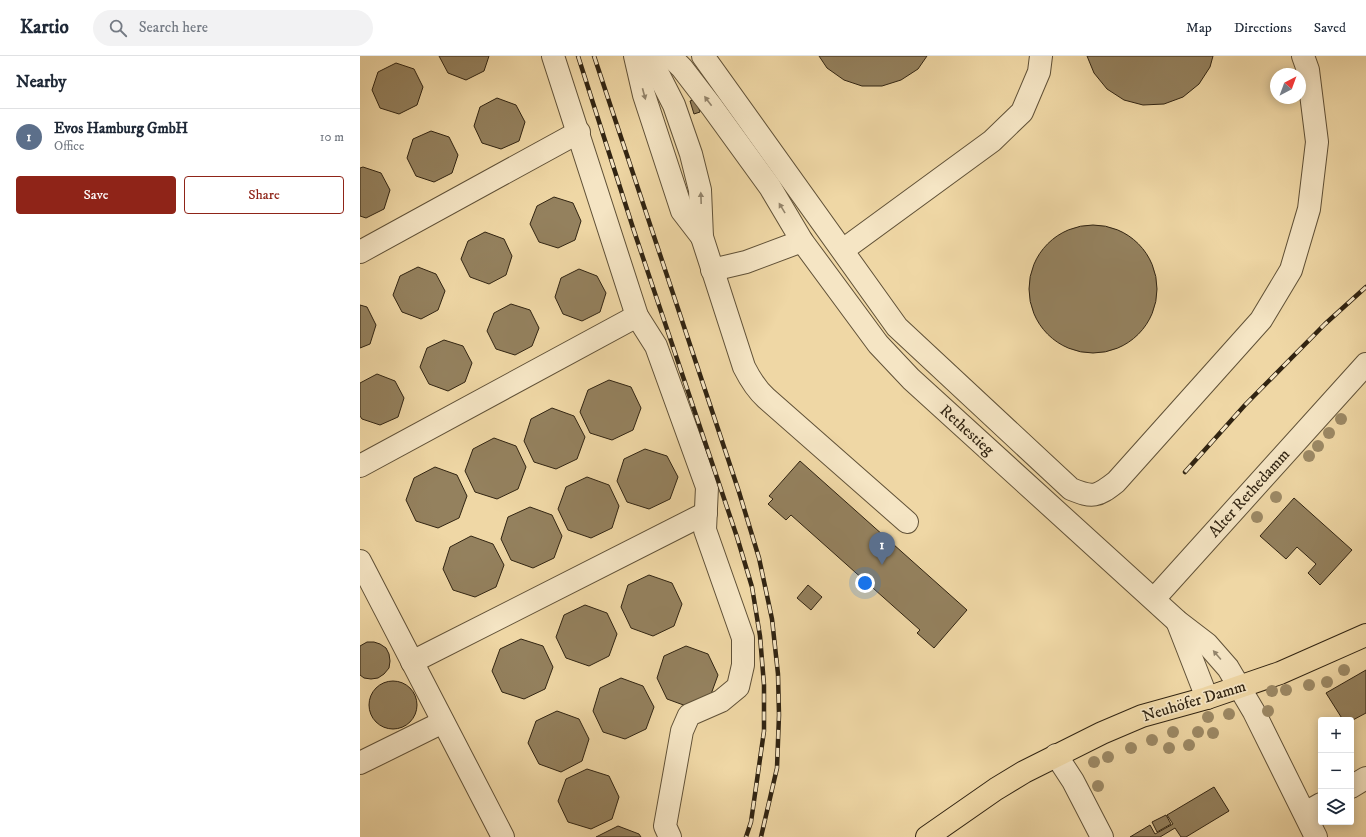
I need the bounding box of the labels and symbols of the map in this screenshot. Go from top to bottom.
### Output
north arrow [1270,68,1306,104]
one-way arrow [641,88,647,100]
one-way arrow [704,96,712,107]
one-way arrow [697,192,704,204]
one-way arrow [778,203,786,213]
street label: Rethestieg [936,400,998,460]
street label: Alter Rethedamm [1204,445,1294,541]
pin: 1 [869,532,895,565]
your location [855,573,875,593]
one-way arrow [1213,650,1222,660]
street label: Neuhöfer Damm [1140,676,1248,726]

